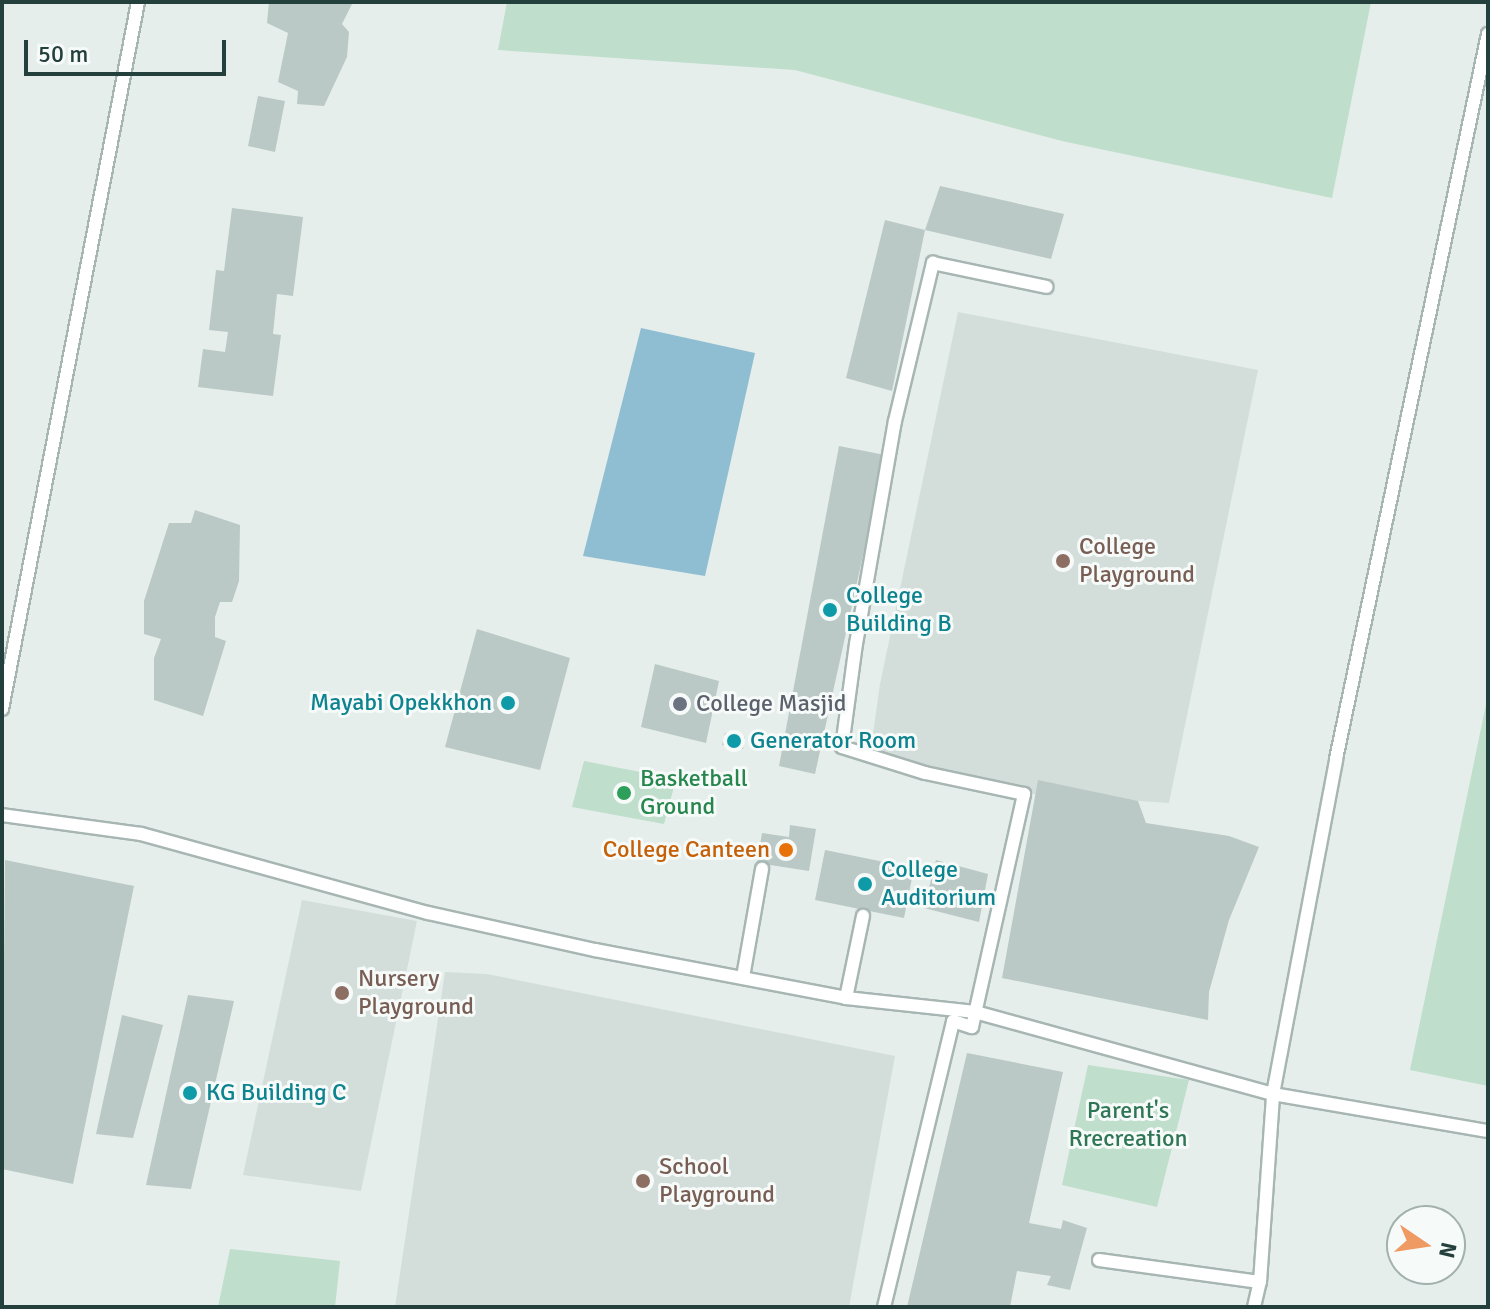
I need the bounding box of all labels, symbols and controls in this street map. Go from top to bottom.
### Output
scale bar [28,24,230,74]
text: 50 m [38,39,88,69]
place label: College Playground [1079,533,1195,589]
marker: College Playground [1054,552,1072,570]
place label: College Building B [846,582,952,638]
marker: College Building B [821,601,839,619]
place label: Mayabi Opekkhon [310,689,492,717]
place label: College Masjid [696,690,846,718]
marker: Mayabi Opekkhon [499,694,517,712]
marker: College Masjid [671,695,689,713]
place label: Generator Room [750,727,916,755]
marker: Generator Room [725,732,743,750]
place label: Basketball Ground [640,765,748,821]
marker: Basketball Ground [615,784,633,802]
place label: College Canteen [603,836,770,864]
marker: College Canteen [777,841,795,859]
place label: College Auditorium [881,856,996,912]
marker: College Auditorium [856,875,874,893]
place label: Nursery Playground [358,965,474,1021]
marker: Nursery Playground [333,984,351,1002]
place label: KG Building C [206,1079,346,1107]
marker: KG Building C [181,1084,199,1102]
park label: Parent's Rrecreation [1068,1097,1188,1153]
place label: School Playground [659,1153,775,1209]
marker: School Playground [634,1172,652,1190]
north arrow [1386,1205,1466,1285]
text: N [1433,1240,1463,1261]

